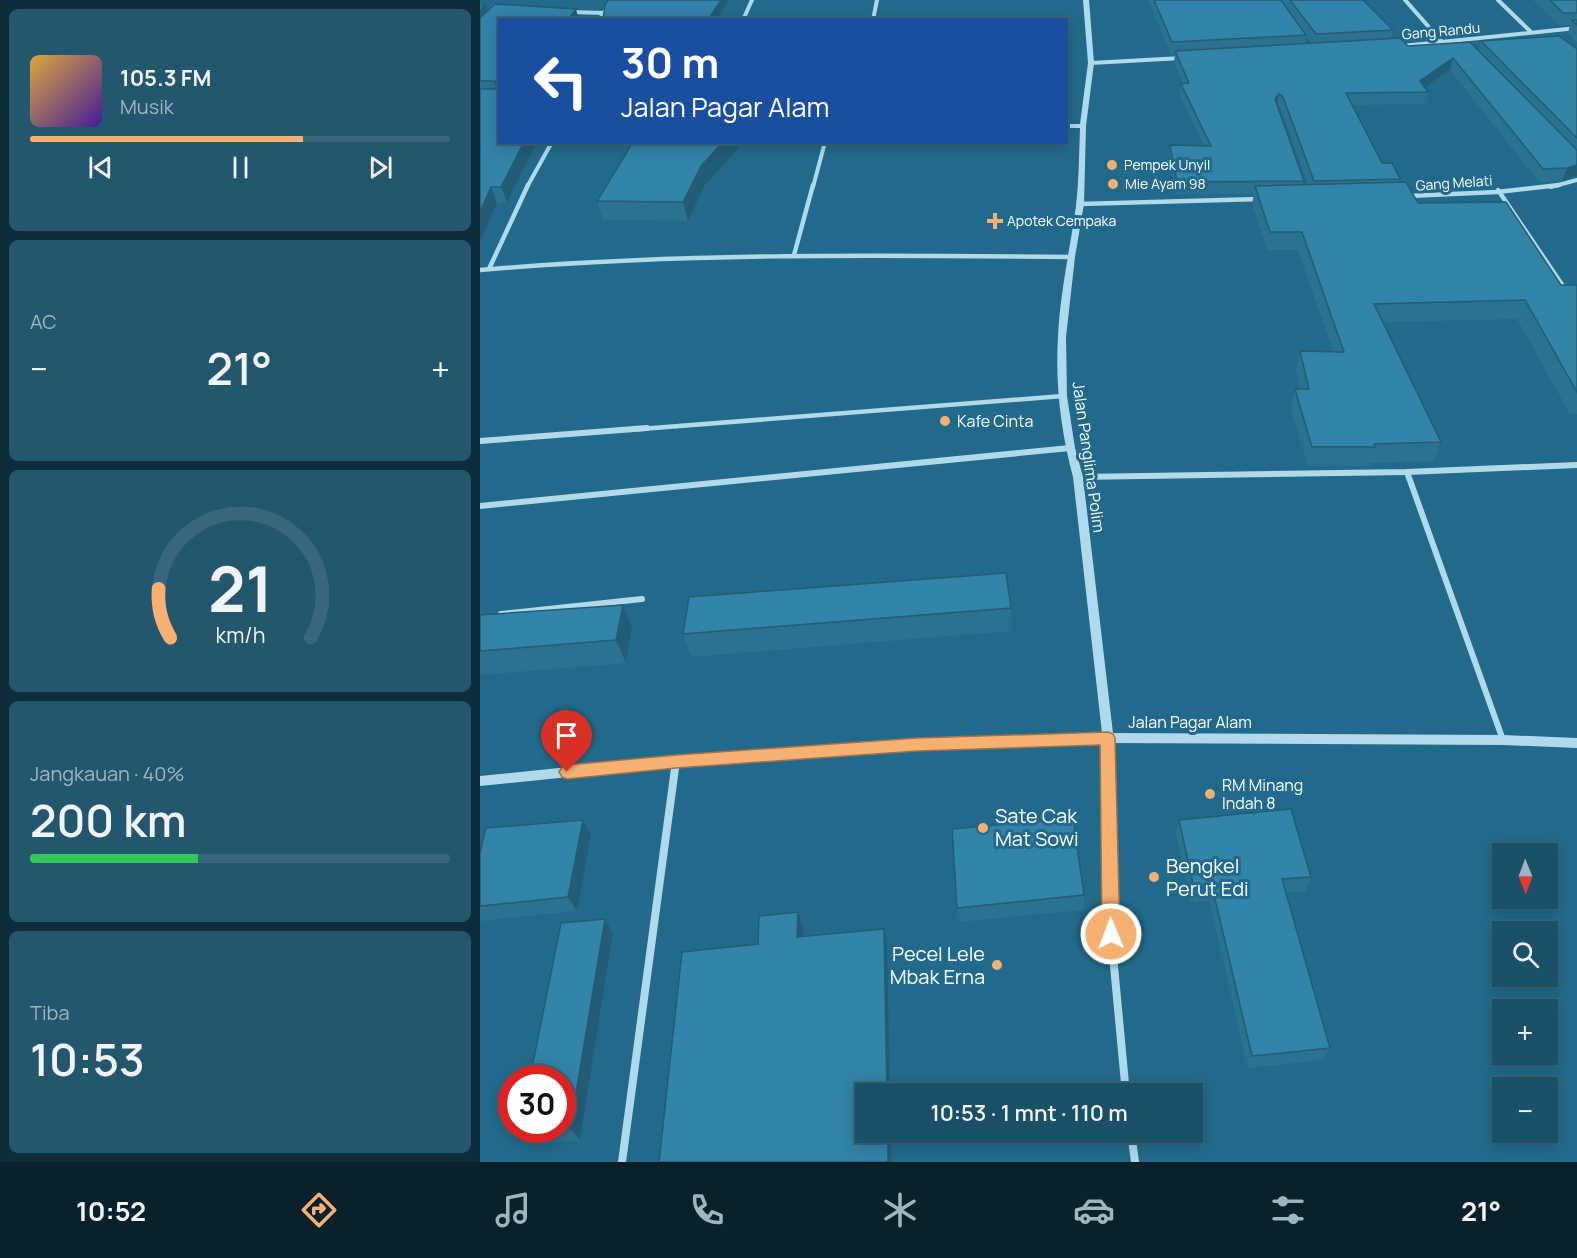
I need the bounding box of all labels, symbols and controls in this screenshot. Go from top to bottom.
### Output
street label: Gang Randu [1401,18,1481,43]
text: 30 m [621,33,719,91]
icon: left [522,42,600,120]
text: 105.3 FM [120,63,211,93]
text: Jalan Pagar Alam [621,88,829,125]
text: Musik [120,93,174,120]
icon: previous [84,151,117,184]
icon: pause [224,151,257,184]
icon: next [364,151,397,184]
place label: Pempek Unyil [1124,155,1210,174]
marker: Pempek Unyil [1105,158,1119,172]
street label: Gang Melati [1415,170,1493,195]
place label: Mie Ayam 98 [1125,174,1206,193]
marker: Mie Ayam 98 [1106,177,1120,191]
place label: Apotek Cempaka [1007,211,1116,230]
marker: Apotek Cempaka [988,214,1002,228]
text: AC [30,308,57,335]
text: 21° [207,337,272,399]
text: − [30,346,48,391]
text: + [431,346,450,391]
street label: Jalan Panglima Polim [1068,380,1110,534]
place label: Kafe Cinta [957,410,1033,432]
marker: Kafe Cinta [938,414,952,428]
text: 21 [208,545,272,631]
text: km/h [215,620,265,649]
pin [541,710,592,772]
street label: Jalan Pagar Alam [1128,711,1252,733]
icon: arrive [550,719,583,752]
text: Jangkauan · 40% [30,760,185,787]
place label: RM Minang Indah 8 [1222,774,1303,814]
marker: RM Minang Indah 8 [1203,787,1217,801]
text: 200 km [30,789,186,851]
place label: Sate Cak Mat Sowi [995,802,1079,852]
marker: Sate Cak Mat Sowi [976,821,990,835]
north arrow [1492,843,1558,909]
map controls [1492,843,1558,1143]
place label: Bengkel Perut Edi [1166,852,1249,902]
marker: Bengkel Perut Edi [1147,870,1161,884]
position arrow [1079,902,1143,966]
button: search [1492,921,1558,987]
place label: Pecel Lele Mbak Erna [890,940,985,990]
marker: Pecel Lele Mbak Erna [990,958,1004,972]
text: Tiba [30,999,70,1026]
button: + [1492,999,1558,1065]
text: 10:53 [30,1028,145,1090]
speed limit sign: 30 [498,1065,576,1143]
button: − [1492,1077,1558,1143]
text: 10:53 · 1 mnt · 110 m [930,1098,1128,1128]
icon: directions [298,1189,340,1231]
icon: music [492,1189,534,1231]
icon: phone [686,1189,728,1231]
icon: climate [879,1189,921,1231]
icon: car [1073,1189,1115,1231]
icon: filters [1267,1189,1309,1231]
text: 10:52 [76,1192,146,1229]
text: 21° [1461,1192,1501,1229]

